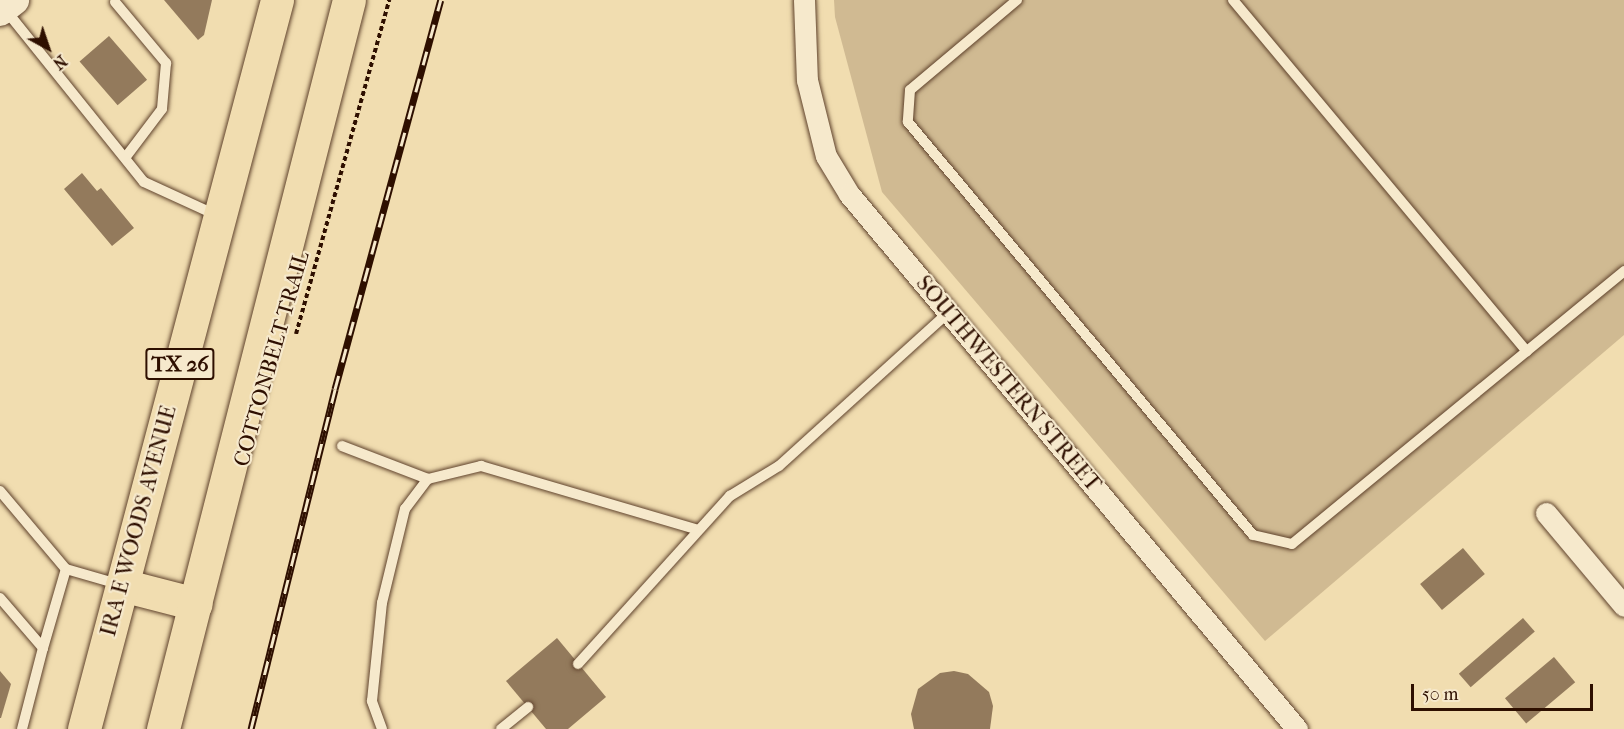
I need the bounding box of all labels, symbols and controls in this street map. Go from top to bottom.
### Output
north arrow [18,18,78,78]
text: N [49,51,71,73]
street label: COTTONBELT TRAIL [229,248,315,470]
street label: SOUTHWESTERN STREET [910,271,1106,497]
road number: TX 26 [144,346,216,382]
street label: IRA E WOODS AVENUE [95,403,183,639]
scale bar [1414,672,1596,710]
text: 50 m [1422,684,1458,705]

